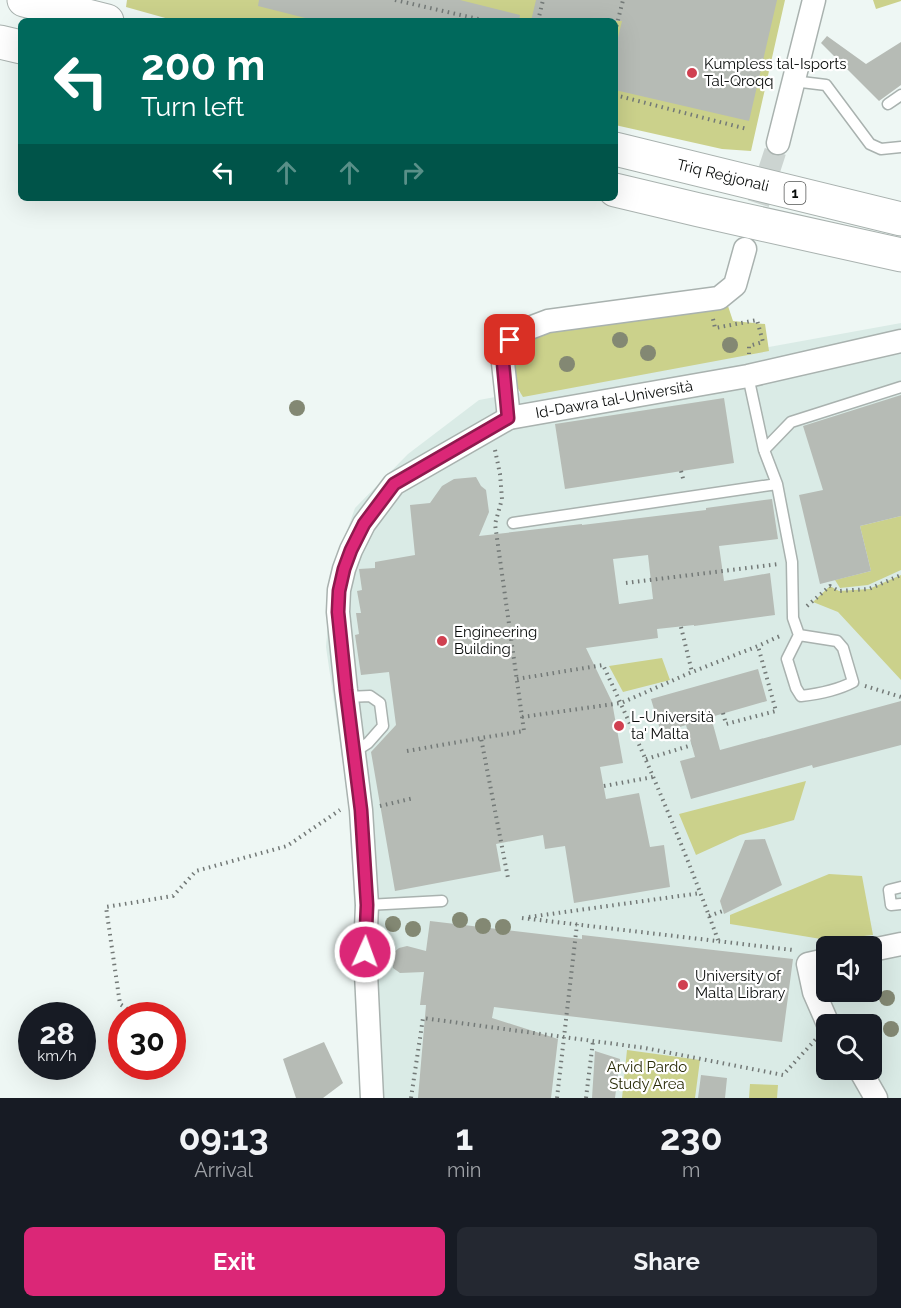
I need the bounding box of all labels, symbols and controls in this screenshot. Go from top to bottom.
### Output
text: 200 m [141,41,265,90]
icon: left [42,42,120,120]
place label: Kumpless tal-Isports Tal-Qroqq [704,55,846,90]
marker: Kumpless tal-Isports Tal-Qroqq [685,66,699,80]
text: Turn left [141,91,244,122]
street label: Triq Reġjonali [675,155,771,195]
icon: left [207,156,240,189]
icon: ahead [270,156,303,189]
icon: ahead [333,156,366,189]
icon: right [396,156,429,189]
road number: 1 [784,182,806,204]
pin [484,314,535,365]
icon: arrive [493,323,526,356]
street label: Id-Dawra tal-Università [534,377,694,422]
place label: Engineering Building [454,623,537,658]
marker: Engineering Building [435,634,449,648]
place label: L-Università ta' Malta [631,708,714,743]
marker: L-Università ta' Malta [612,719,626,733]
position arrow [333,920,397,984]
map controls [816,936,882,1080]
button: sound [816,936,882,1002]
place label: University of Malta Library [695,967,785,1002]
marker: University of Malta Library [676,978,690,992]
speed limit sign: 30 [108,1002,186,1080]
button: search [816,1014,882,1080]
text: 28 [39,1016,75,1051]
text: km/h [37,1047,77,1065]
park label: Arvid Pardo Study Area [607,1058,687,1093]
text: 09:13 [179,1116,269,1158]
text: 1 [455,1116,473,1158]
text: 230 [660,1116,722,1158]
text: Arrival [194,1158,253,1182]
text: min [447,1158,481,1182]
text: m [682,1158,700,1182]
button: Exit [24,1227,445,1296]
button: Share [457,1227,877,1296]

